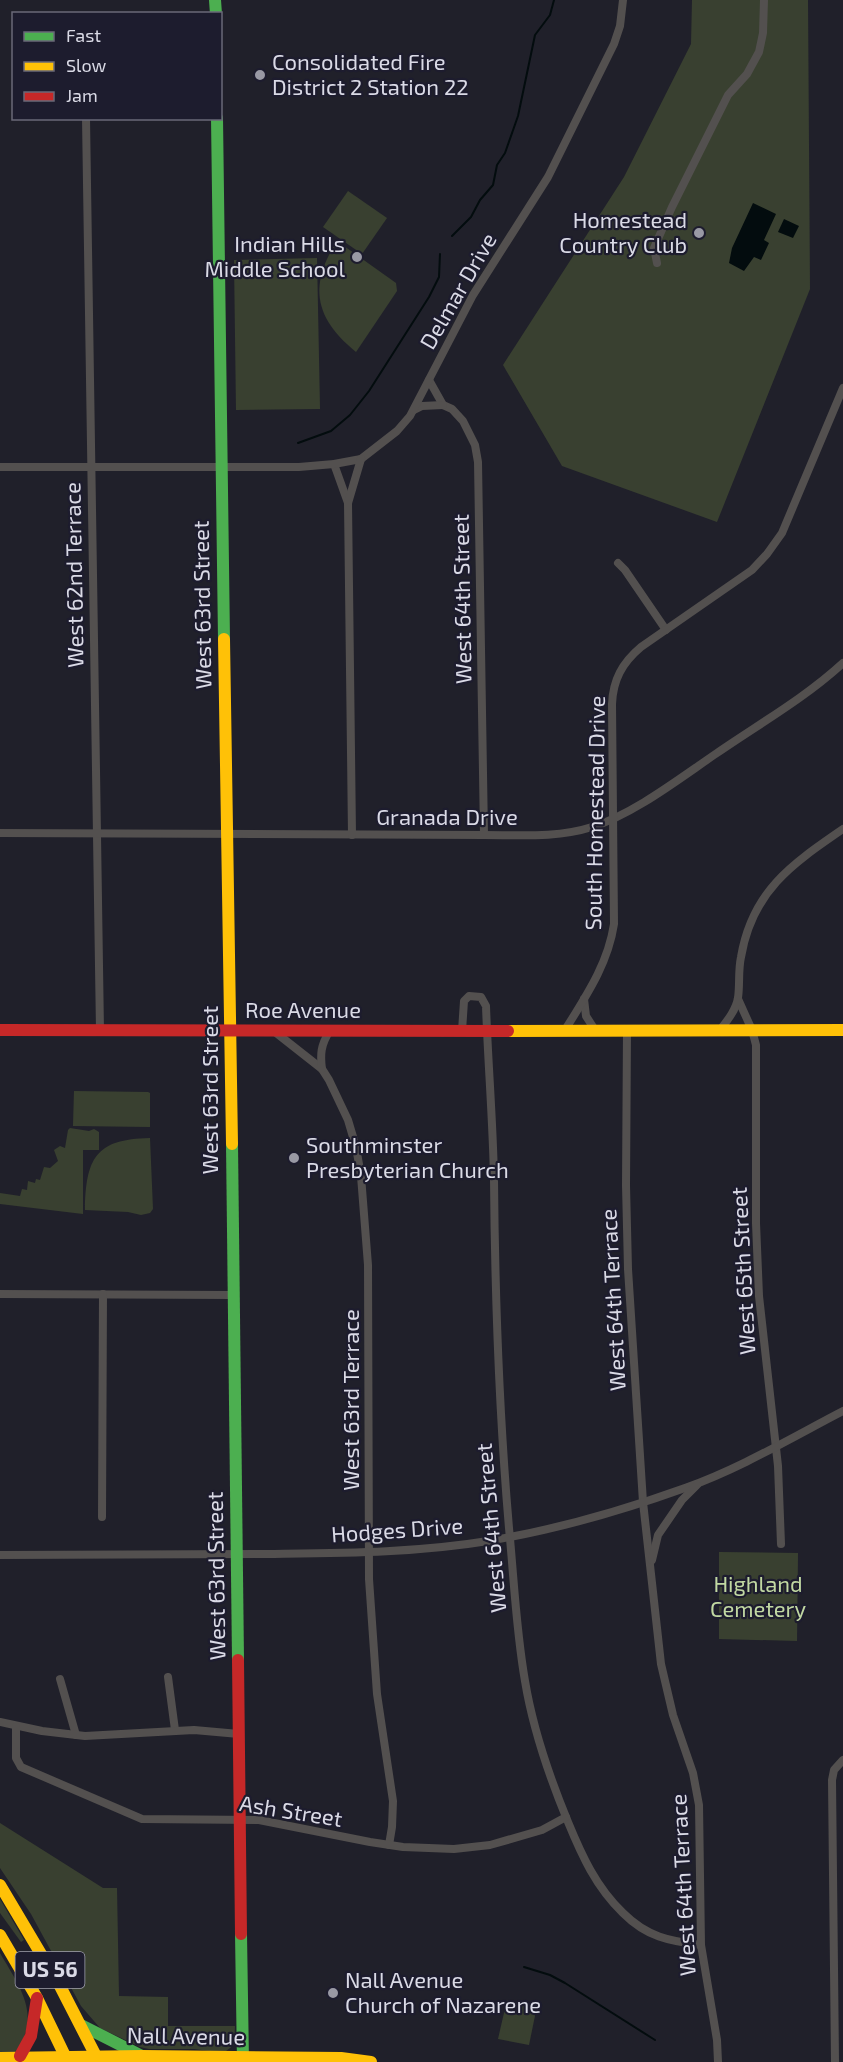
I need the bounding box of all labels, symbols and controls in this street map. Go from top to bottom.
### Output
legend [12,12,222,120]
text: Fast [66,24,101,46]
place label: Consolidated Fire District 2 Station 22 [272,48,469,99]
text: Slow [66,54,107,76]
marker: Consolidated Fire District 2 Station 22 [253,68,267,82]
text: Jam [66,84,98,106]
place label: Homestead Country Club [559,206,687,257]
marker: Homestead Country Club [692,226,706,240]
street label: Delmar Drive [413,228,501,353]
place label: Indian Hills Middle School [204,230,345,281]
marker: Indian Hills Middle School [350,250,364,264]
street label: West 62nd Terrace [58,482,88,668]
street label: West 64th Street [447,514,475,684]
street label: West 63rd Street [187,520,215,690]
street label: South Homestead Drive [579,695,609,931]
street label: Granada Drive [376,803,518,829]
street label: Roe Avenue [245,996,361,1022]
street label: West 63rd Street [196,1006,222,1174]
place label: Southminster Presbyterian Church [306,1131,509,1182]
marker: Southminster Presbyterian Church [287,1151,301,1165]
street label: West 65th Street [725,1186,759,1356]
street label: West 64th Terrace [594,1208,630,1392]
street label: West 63rd Terrace [337,1309,363,1491]
street label: West 64th Street [470,1442,510,1614]
street label: West 63rd Street [201,1491,229,1661]
street label: Hodges Drive [330,1511,464,1547]
park label: Highland Cemetery [710,1570,806,1621]
street label: Ash Street [238,1789,344,1831]
street label: West 64th Terrace [664,1793,700,1977]
road number: US 56 [16,1952,84,1988]
place label: Nall Avenue Church of Nazarene [345,1966,541,2017]
marker: Nall Avenue Church of Nazarene [326,1986,340,2000]
street label: Nall Avenue [127,2021,245,2049]

